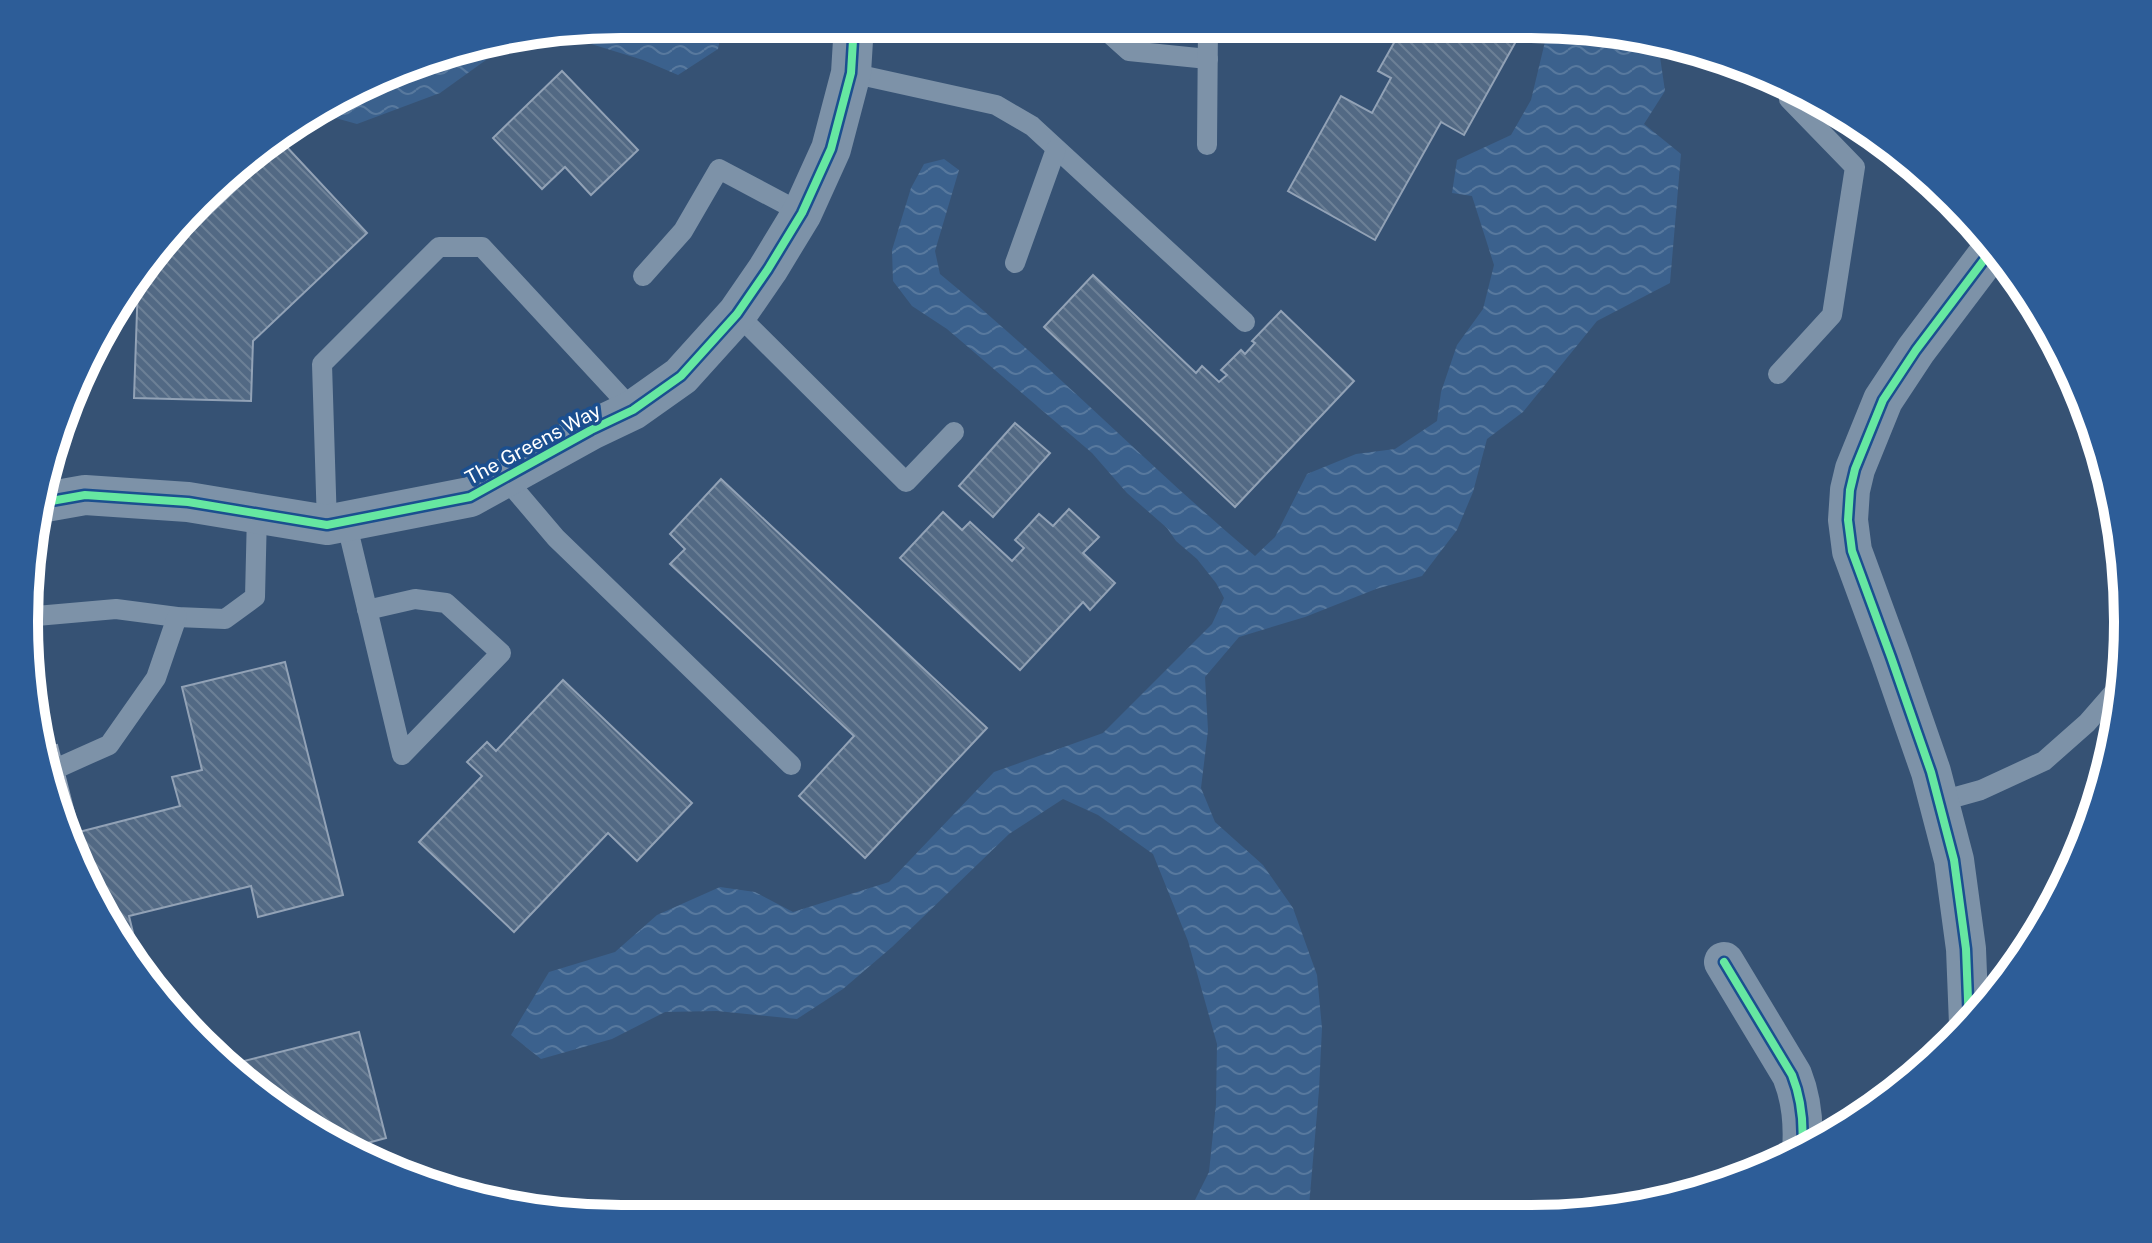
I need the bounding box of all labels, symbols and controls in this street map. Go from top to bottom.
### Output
street label: The Greens Way [461,398,605,490]

